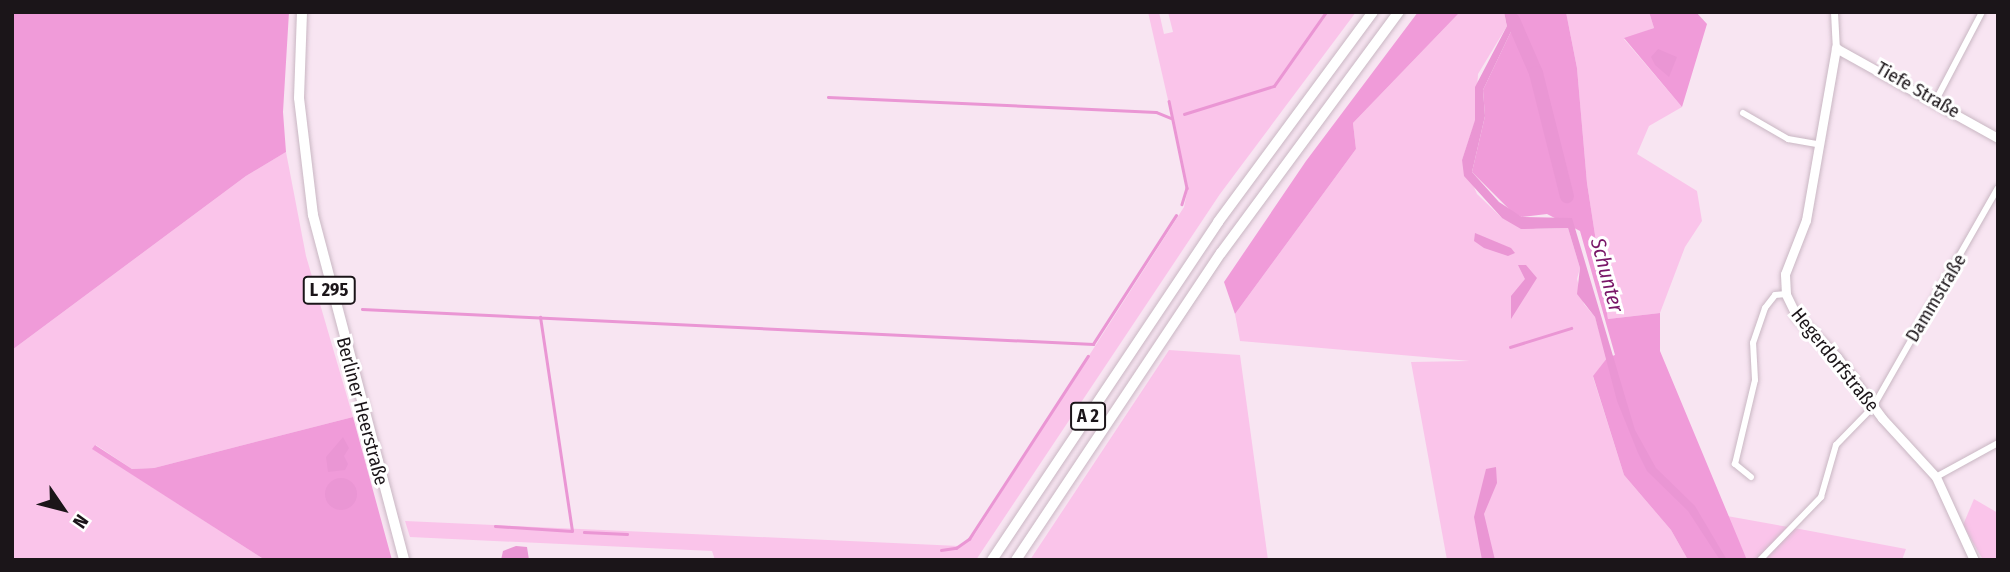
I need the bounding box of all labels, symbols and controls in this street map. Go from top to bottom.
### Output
street label: Tiefe Straße [1872,57,1964,123]
water label: Schunter [1585,235,1629,315]
street label: Dammstraße [1901,250,1971,346]
road number: L 295 [301,276,357,304]
street label: Hegerdorfstraße [1786,304,1884,416]
street label: Berliner Heerstraße [331,334,393,488]
road number: A 2 [1069,402,1107,430]
north arrow [28,474,98,544]
text: N [68,510,93,533]

